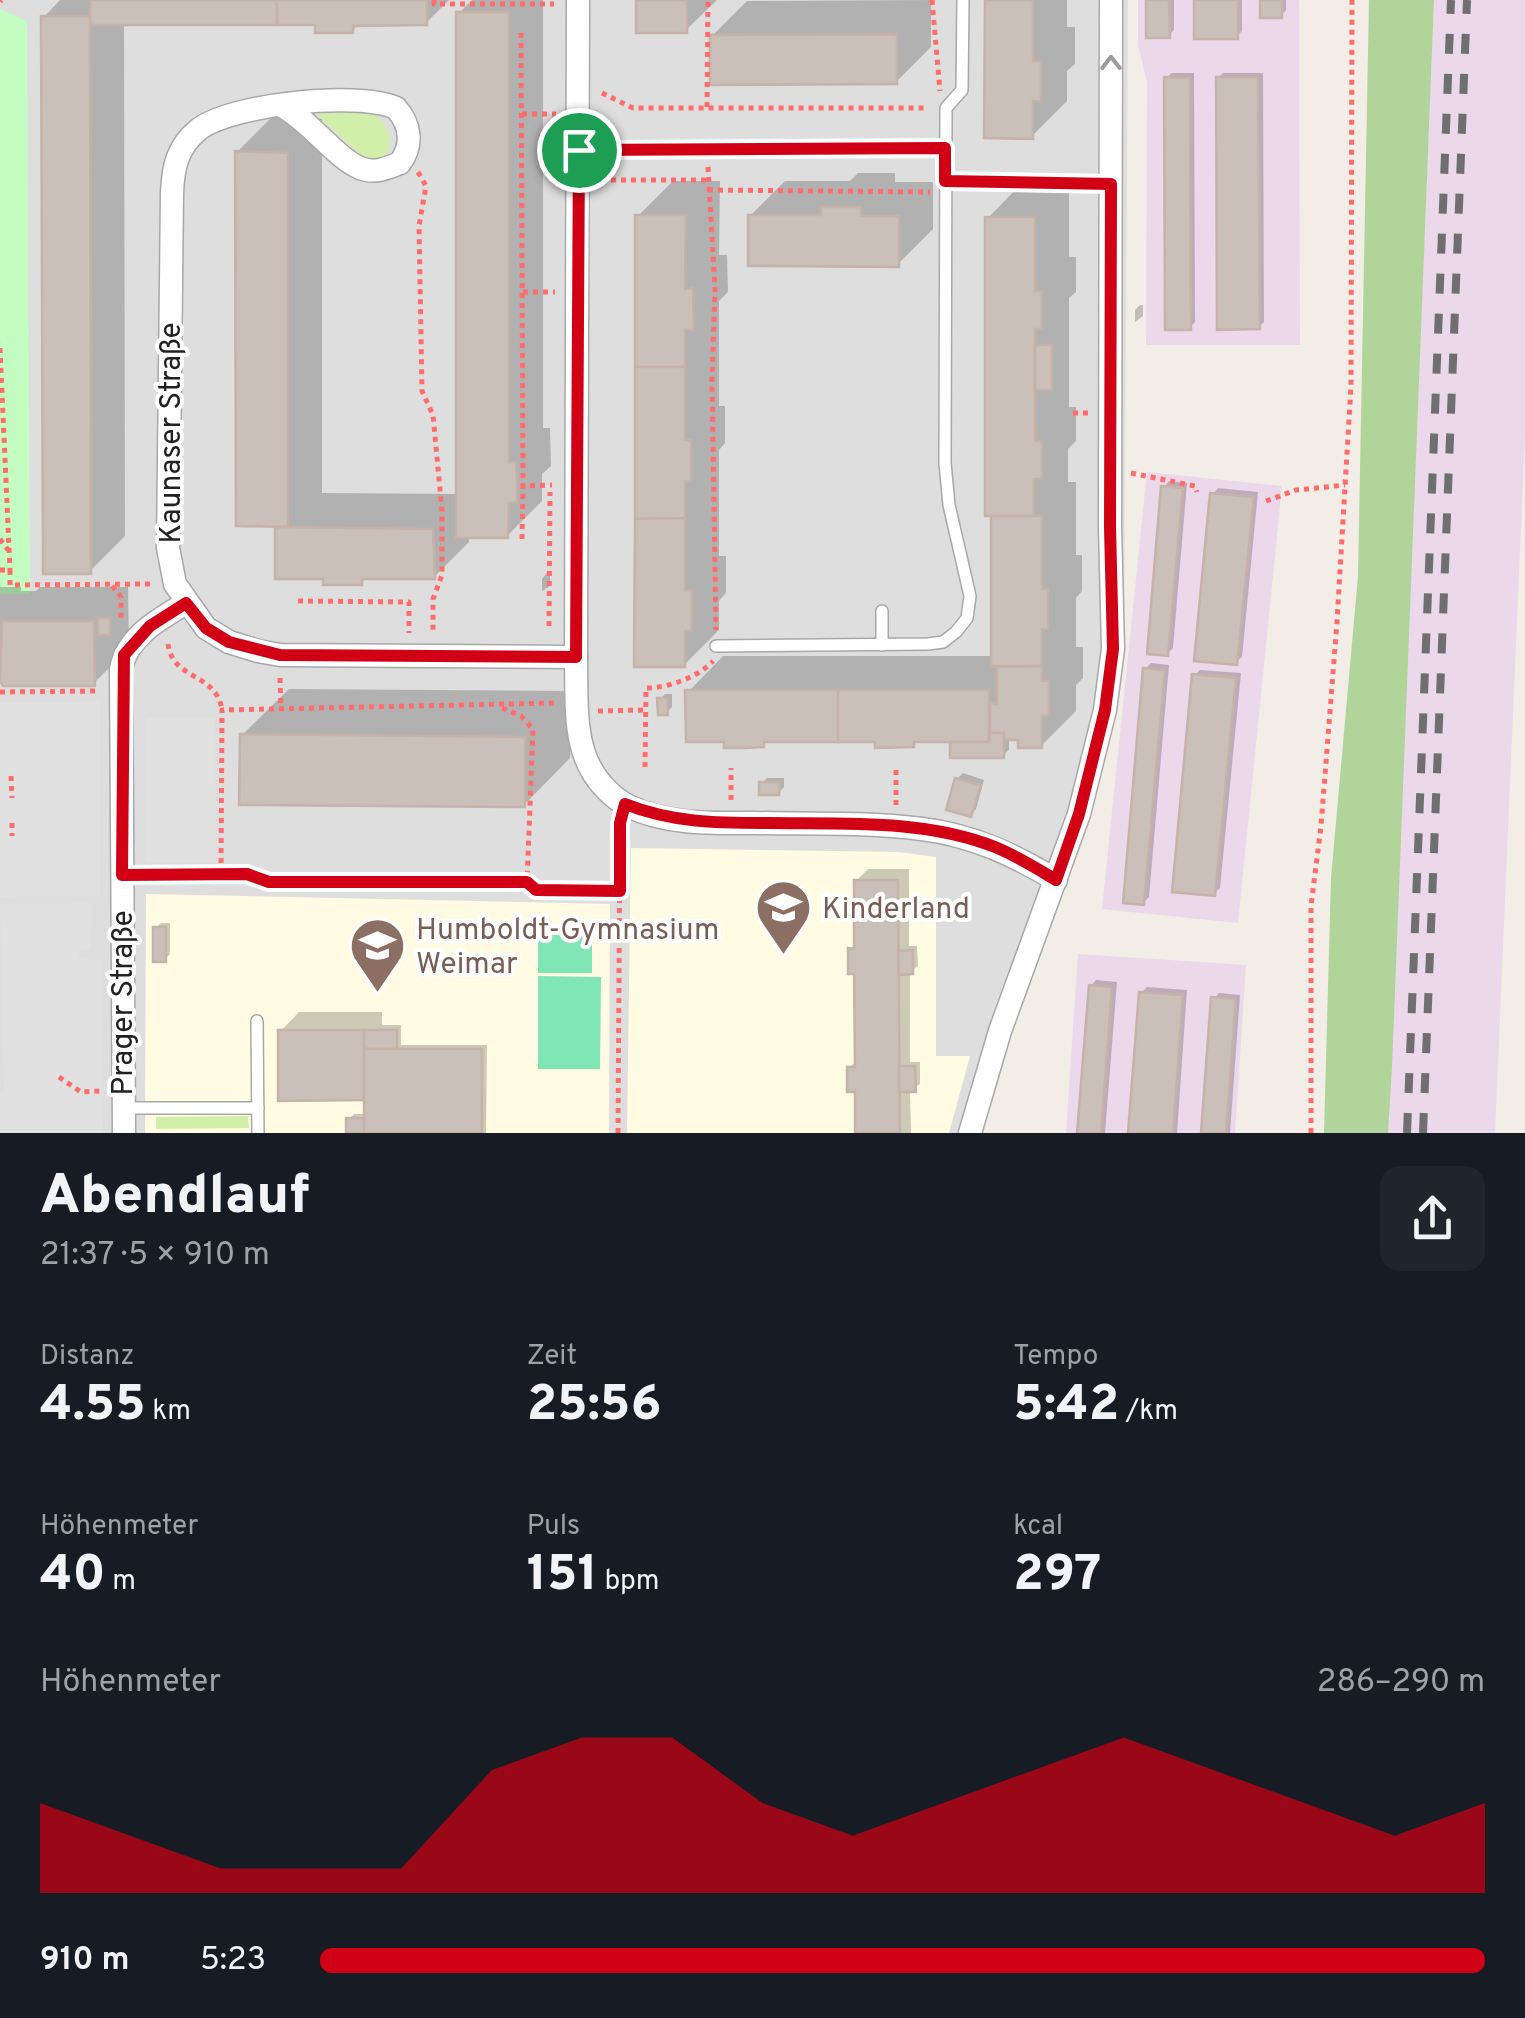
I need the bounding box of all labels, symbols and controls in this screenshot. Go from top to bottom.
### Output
one-way arrow [1100,54,1122,70]
pin [537,108,622,193]
icon: arrive [552,123,607,178]
street label: Kaunaser Straße [154,322,191,544]
school or university icon: Kinderland [753,878,813,957]
place label: Kinderland [822,892,970,929]
street label: Prager Straße [106,910,143,1096]
place label: Humboldt-Gymnasium Weimar [416,913,719,984]
school or university icon: Humboldt-Gymnasium Weimar [347,916,407,995]
text: Abendlauf [40,1163,310,1233]
button: share [1380,1166,1485,1271]
text: 21:37 · 5 × 910 m [40,1236,270,1276]
text: Distanz [40,1339,134,1375]
text: Zeit [527,1339,577,1375]
text: Tempo [1013,1339,1098,1375]
text: 4.55 [40,1375,146,1438]
text: 25:56 [527,1375,661,1438]
text: 5:42 [1013,1375,1119,1438]
text: km [146,1394,191,1430]
text: /km [1119,1394,1178,1430]
text: Höhenmeter [40,1509,198,1545]
text: Puls [527,1509,580,1545]
text: kcal [1013,1509,1063,1545]
text: 40 [40,1545,106,1608]
text: 151 [527,1545,598,1608]
text: 297 [1013,1545,1101,1608]
text: m [106,1564,136,1600]
text: bpm [598,1564,660,1600]
text: Höhenmeter [40,1663,221,1703]
text: 286–290 m [1317,1663,1485,1703]
text: 910 m [40,1941,130,1981]
text: 5:23 [200,1941,266,1981]

